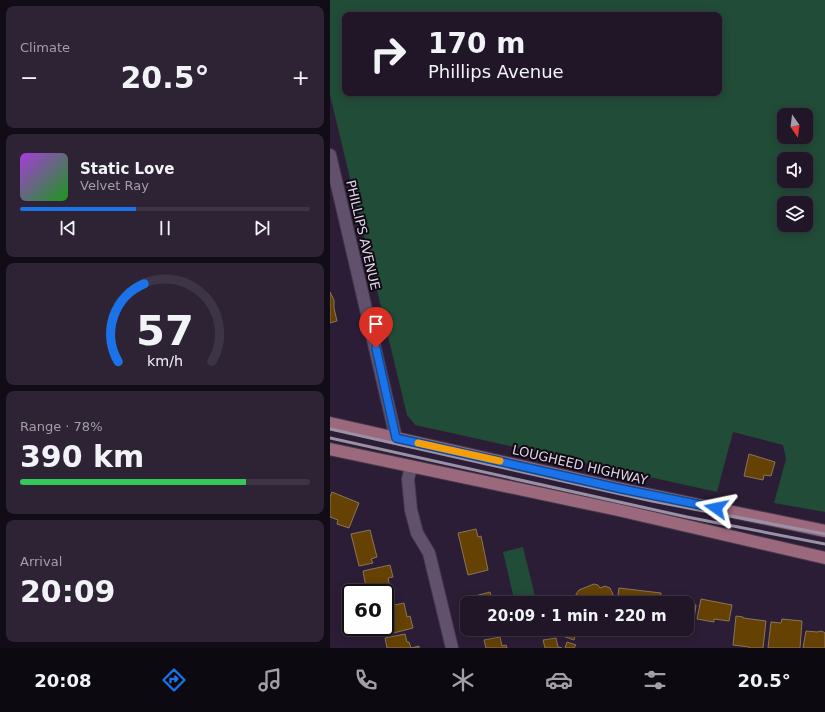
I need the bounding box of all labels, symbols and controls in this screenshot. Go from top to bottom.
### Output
text: 170 m [428,27,525,60]
icon: right [362,28,414,80]
text: Climate [20,40,70,55]
text: 20.5° [120,60,210,95]
text: Phillips Avenue [428,61,564,82]
text: − [20,65,38,90]
text: + [292,65,310,90]
north arrow [777,108,813,144]
map controls [777,108,813,232]
button: sound [777,152,813,188]
text: Static Love [80,160,174,178]
text: Velvet Ray [80,178,149,193]
street label: PHILLIPS AVENUE [343,178,383,292]
button: layers [777,196,813,232]
icon: previous [57,217,79,239]
icon: pause [154,217,176,239]
icon: next [251,217,273,239]
text: 57 [136,306,194,355]
pin [359,307,393,348]
icon: arrive [365,313,387,335]
text: km/h [147,353,183,369]
text: Range · 78% [20,419,103,434]
text: 390 km [20,439,144,474]
street label: LOUGHEED HIGHWAY [511,442,649,488]
position arrow [695,487,737,529]
text: Arrival [20,554,62,569]
text: 20:09 [20,574,116,609]
speed limit sign: 60 [342,584,394,636]
text: 20:09 · 1 min · 220 m [487,607,667,625]
icon: directions [160,666,188,694]
icon: music [256,666,284,694]
icon: phone [352,666,380,694]
icon: climate [449,666,477,694]
icon: car [545,666,573,694]
icon: filters [641,666,669,694]
text: 20:08 [34,670,91,691]
text: 20.5° [737,670,791,691]

